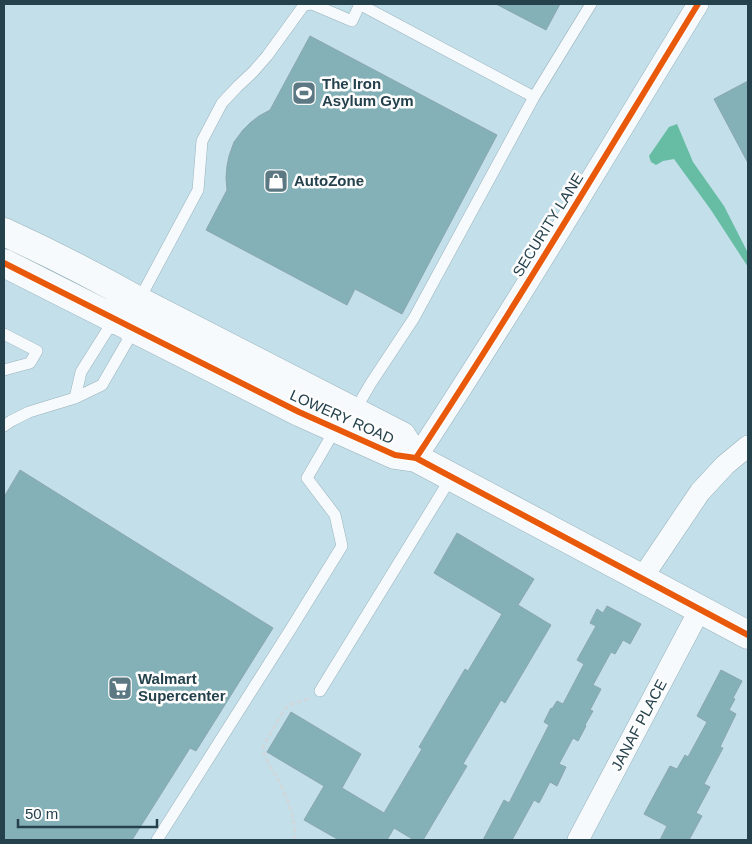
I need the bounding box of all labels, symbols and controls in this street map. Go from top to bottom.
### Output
place label: The Iron Asylum Gym [322,75,414,109]
sports icon: The Iron Asylum Gym [291,80,317,106]
shop icon: AutoZone [263,168,289,194]
street label: SECURITY LANE [509,170,586,280]
place label: AutoZone [294,172,364,189]
street label: LOWERY ROAD [288,386,397,447]
place label: Walmart Supercenter [138,670,226,704]
supermarket icon: Walmart Supercenter [107,675,133,701]
street label: JANAF PLACE [607,676,670,773]
scale bar [18,796,156,828]
text: 50 m [25,805,58,822]

